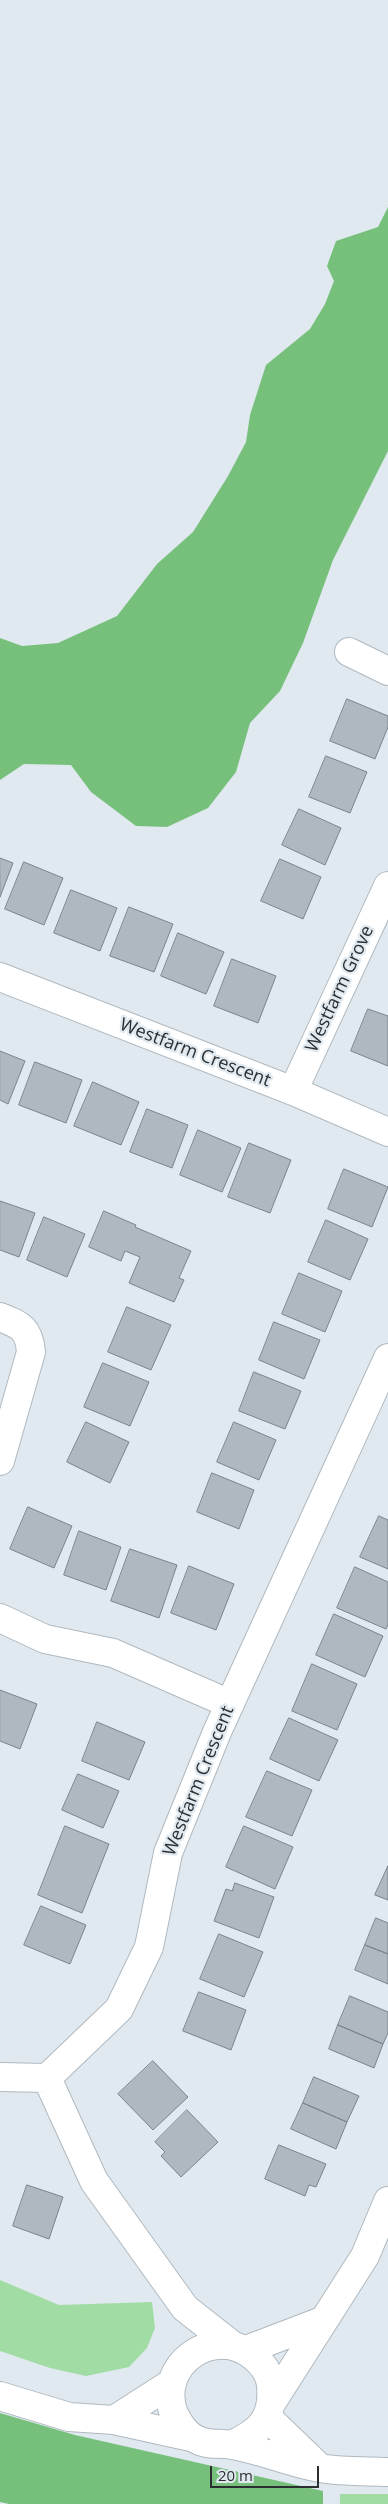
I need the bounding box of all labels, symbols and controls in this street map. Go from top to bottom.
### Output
street label: Westfarm Grove [301,922,379,1056]
street label: Westfarm Crescent [116,1014,274,1092]
street label: Westfarm Crescent [159,1703,239,1859]
scale bar [213,2456,322,2488]
text: 20 m [218,2465,253,2485]

